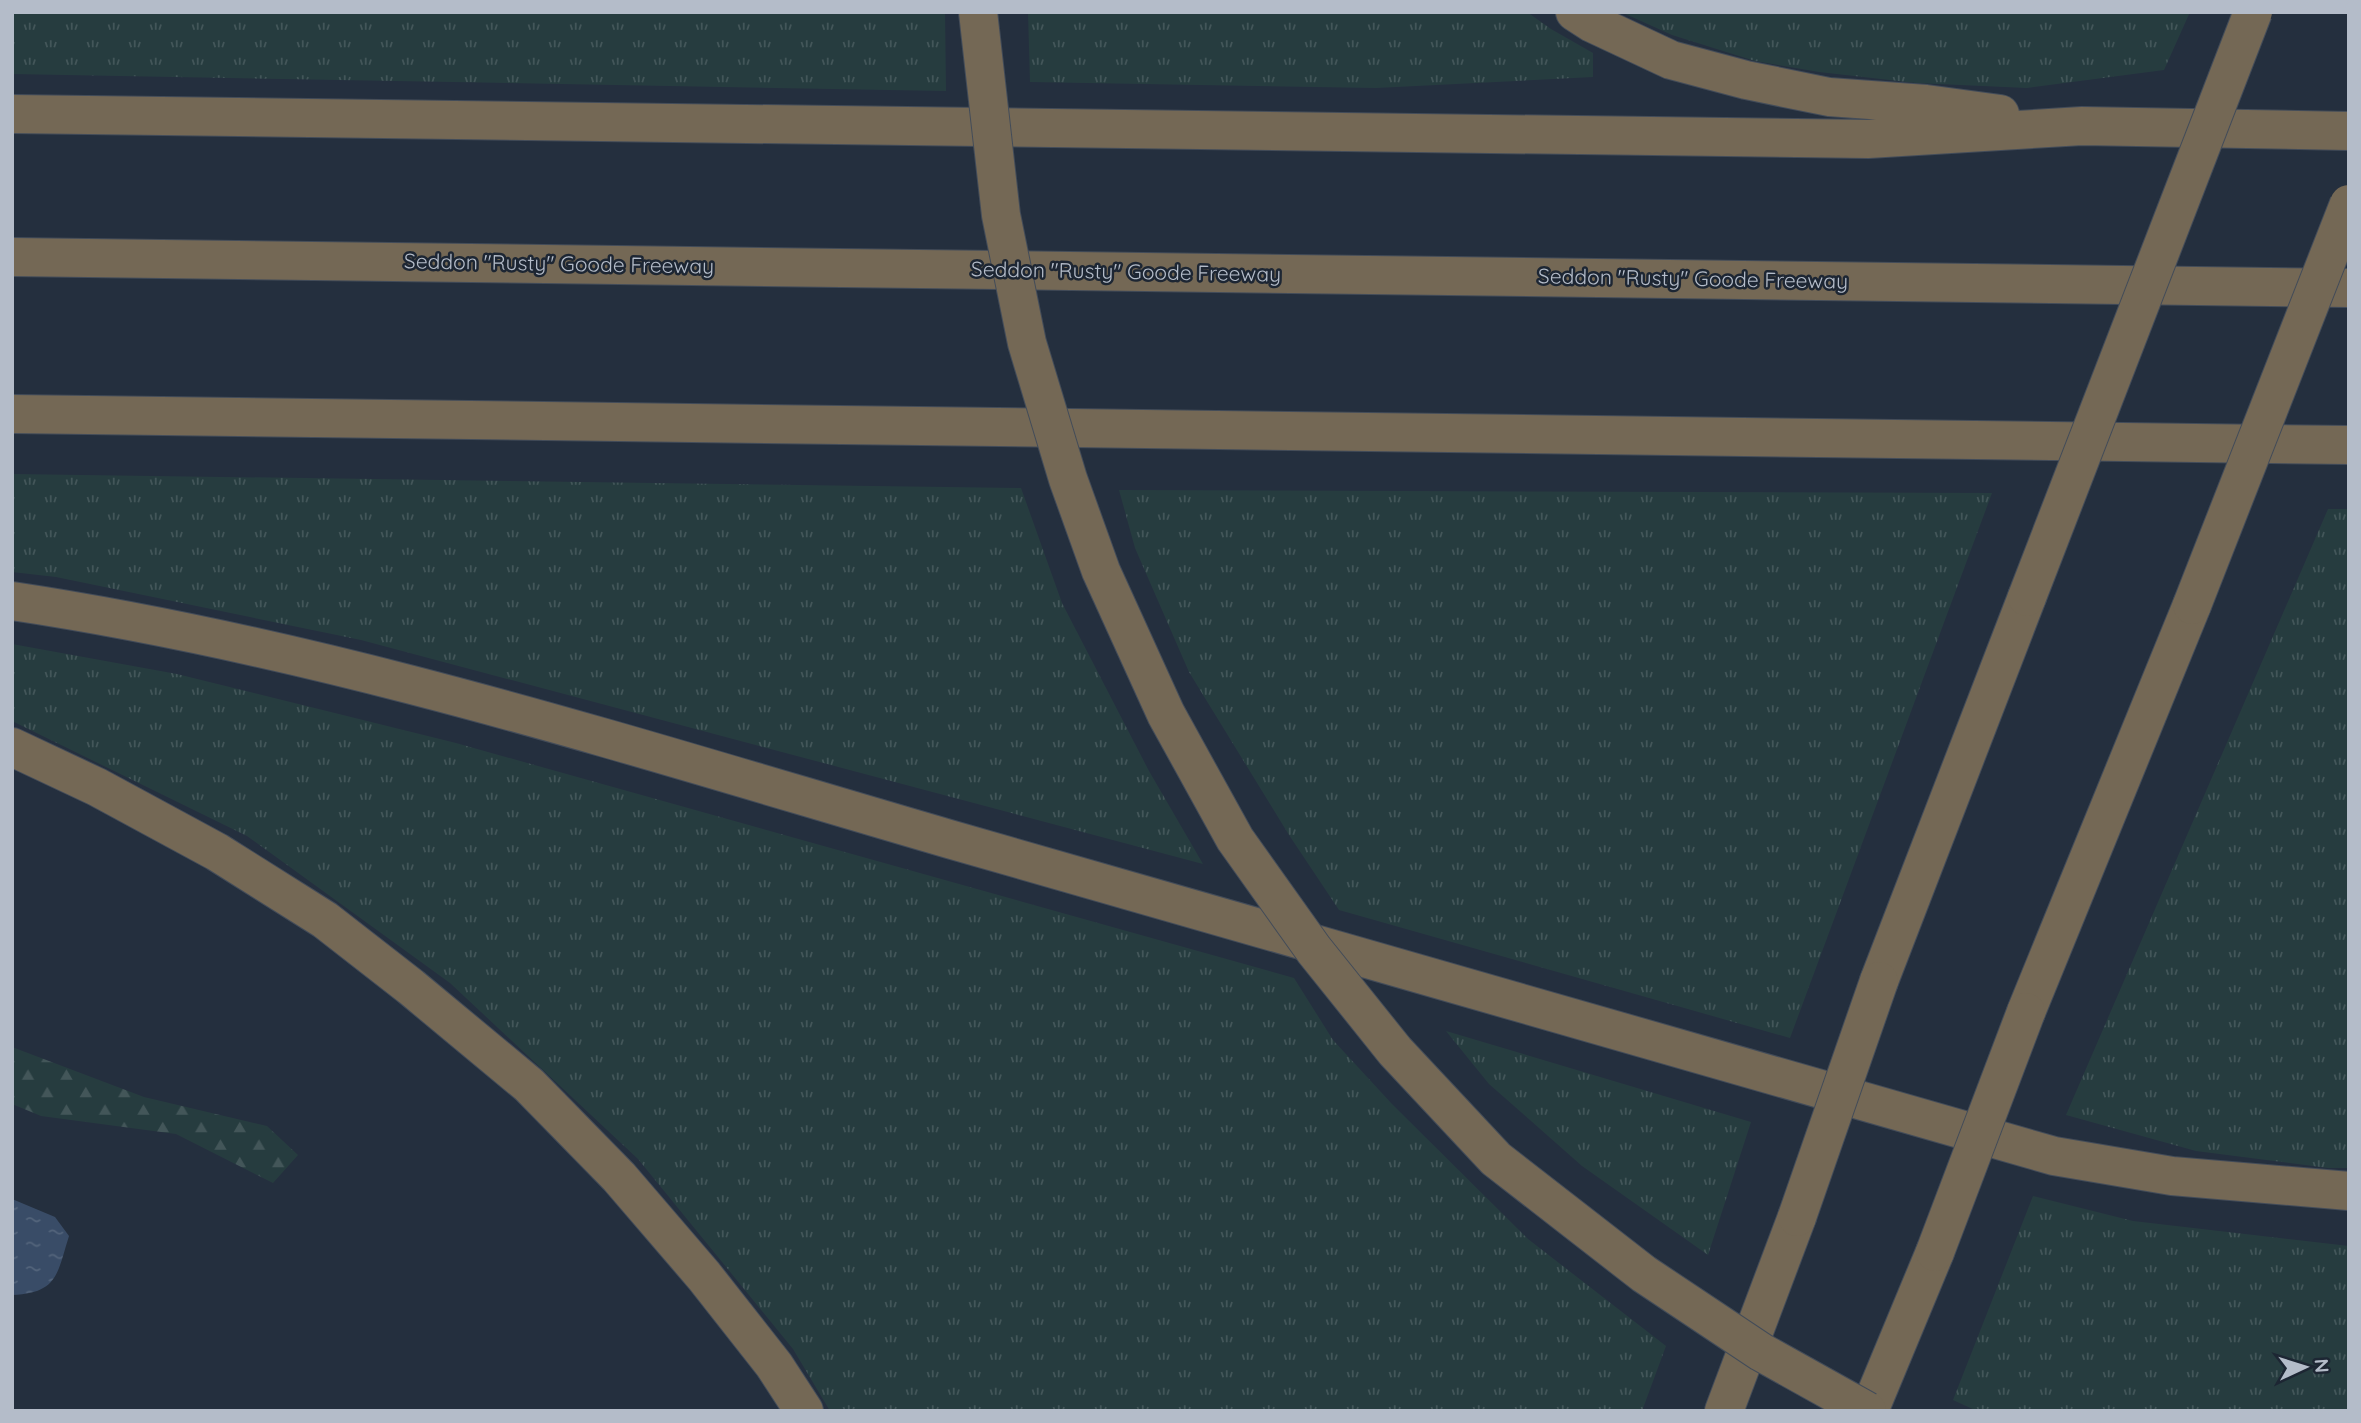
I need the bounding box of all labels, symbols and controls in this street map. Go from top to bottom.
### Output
street label: Seddon "Rusty" Goode Freeway [404,247,714,279]
street label: Seddon "Rusty" Goode Freeway [971,255,1281,287]
street label: Seddon "Rusty" Goode Freeway [1538,262,1848,294]
north arrow [2270,1332,2340,1402]
text: N [2310,1358,2334,1374]

